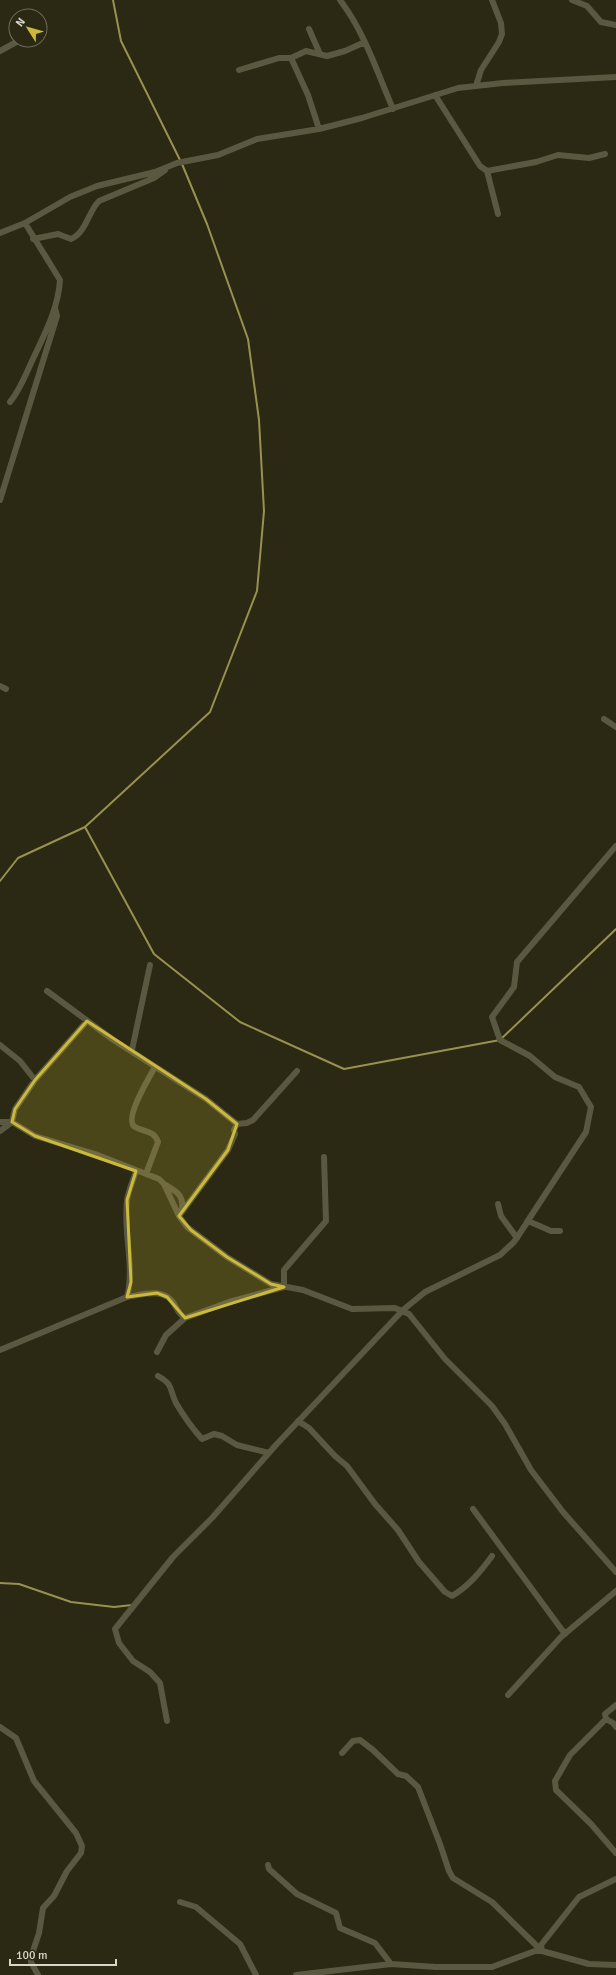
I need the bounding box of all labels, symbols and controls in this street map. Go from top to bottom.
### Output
north arrow [8,8,48,48]
text: N [13,15,28,29]
scale bar [10,1941,116,1967]
text: 100 m [16,1948,48,1963]

